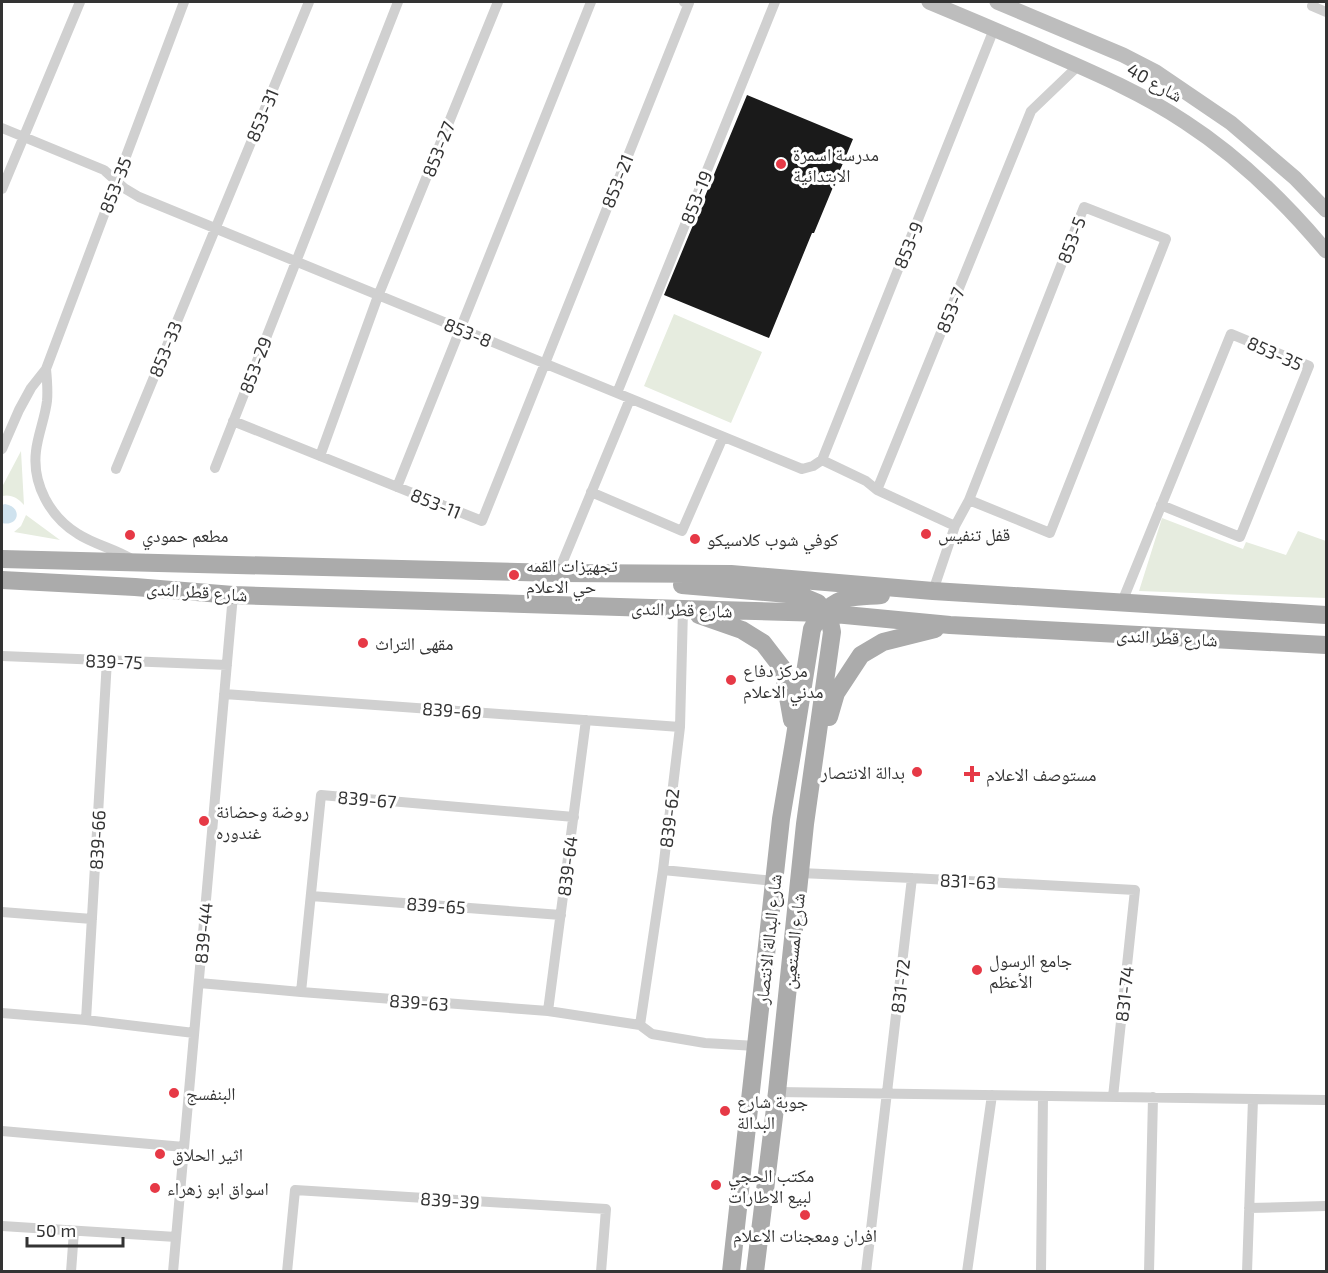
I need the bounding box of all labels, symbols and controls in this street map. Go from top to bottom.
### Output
street label: شارع 40 [1123,58,1187,107]
street label: 853-31 [241,85,283,145]
street label: 853-27 [417,118,459,180]
place label: مدرسة اسمرة الابتدائية [793,143,879,187]
street label: 853-21 [596,151,638,211]
street label: 853-35 [94,154,136,216]
marker: مدرسة اسمرة الابتدائية [774,157,788,171]
street label: 853-19 [675,167,717,227]
street label: 853-5 [1052,214,1090,266]
street label: 853-9 [889,218,927,272]
street label: 853-7 [931,284,969,336]
street label: 853-8 [441,313,495,351]
street label: 853-33 [144,318,186,380]
street label: 853-35 [1244,331,1306,375]
street label: 853-29 [234,333,276,397]
street label: 853-11 [408,483,464,523]
place label: قفل تنفيس [938,523,1010,546]
place label: مطعم حمودي [142,524,228,551]
marker: قفل تنفيس [919,527,933,541]
marker: مطعم حمودي [123,528,137,542]
place label: كوفي شوب كلاسيكو [707,528,839,555]
marker: كوفي شوب كلاسيكو [688,532,702,546]
place label: تجهيزات القمه حي الاعلام [526,554,618,602]
marker: تجهيزات القمه حي الاعلام [507,568,521,582]
street label: شارع قطر الندى [146,576,248,607]
street label: شارع قطر الندى [631,596,733,623]
street label: شارع قطر الندى [1116,623,1218,652]
place label: مقهى التراث [375,632,453,655]
marker: مقهى التراث [356,636,370,650]
street label: 839-75 [85,649,143,673]
place label: مركز دفاع مدني الاعلام [743,659,824,707]
marker: مركز دفاع مدني الاعلام [724,673,738,687]
street label: 839-69 [421,697,483,723]
place label: بدالة الانتصار [820,761,905,784]
place label: مستوصف الاعلام [986,763,1096,787]
marker: بدالة الانتصار [910,765,924,779]
marker: مستوصف الاعلام [963,765,981,783]
street label: 839-67 [337,785,397,813]
street label: 839-62 [654,787,684,849]
place label: روضة وحضانة غندوره [216,800,309,843]
street label: 839-66 [84,810,110,870]
marker: روضة وحضانة غندوره [197,814,211,828]
street label: 839-64 [552,835,582,897]
street label: 831-63 [939,869,997,893]
street label: شارع البدالة الانتصار [750,873,787,1006]
street label: 839-65 [406,892,466,918]
street label: شارع المستعين [777,892,810,990]
street label: 839-44 [189,901,217,965]
place label: جامع الرسول الأعظم [989,949,1072,994]
street label: 831-72 [886,957,914,1015]
marker: جامع الرسول الأعظم [970,963,984,977]
street label: 831-74 [1110,965,1138,1023]
street label: 839-63 [388,989,450,1015]
place label: البنفسج [186,1082,236,1106]
marker: البنفسج [167,1086,181,1100]
place label: جوبة شارع البدالة [737,1090,808,1134]
marker: جوبة شارع البدالة [718,1104,732,1118]
place label: اثير الحلاق [172,1143,243,1166]
marker: اثير الحلاق [153,1147,167,1161]
place label: مكتب الحجي لبيع الاطارات [728,1164,814,1209]
place label: اسواق ابو زهراء [167,1177,269,1200]
marker: مكتب الحجي لبيع الاطارات [709,1178,723,1192]
marker: اسواق ابو زهراء [148,1181,162,1195]
street label: 839-39 [419,1187,481,1213]
marker: افران ومعجنات الاعلام [798,1208,812,1222]
scale bar [27,1210,123,1248]
text: 50 m [36,1219,76,1241]
place label: افران ومعجنات الاعلام [733,1224,877,1248]

